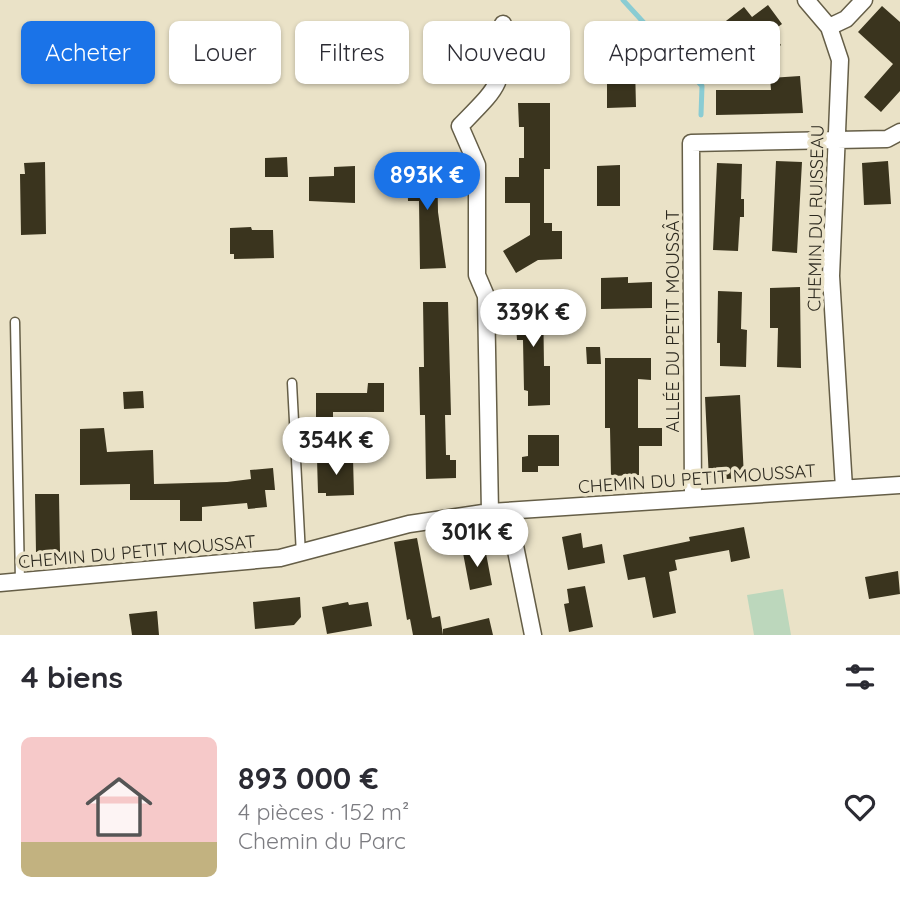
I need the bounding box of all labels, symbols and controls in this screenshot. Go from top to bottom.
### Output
chip: Acheter [21,21,155,84]
chip: Louer [169,21,281,84]
chip: Filtres [295,21,409,84]
chip: Nouveau [423,21,570,84]
chip: Appartement [584,21,780,84]
street label: CHEMIN DU RUISSEAU [802,124,829,312]
pin: 893K € [370,152,484,212]
text: 893K € [390,160,464,189]
street label: ALLÉE DU PETIT MOUSSÂT [661,209,684,433]
pin: 339K € [476,290,590,349]
text: 339K € [496,297,570,326]
pin: 354K € [279,418,393,477]
text: 354K € [298,425,374,454]
street label: CHEMIN DU PETIT MOUSSAT [577,459,817,498]
pin: 301K € [420,510,534,569]
text: 301K € [441,517,513,546]
street label: CHEMIN DU PETIT MOUSSAT [17,530,257,573]
text: 4 biens [21,658,123,696]
icon: filters [841,658,879,696]
text: 893 000 € [238,759,378,797]
icon: home [77,765,161,849]
icon: heart [841,788,879,826]
text: 4 pièces · 152 m² [238,797,409,826]
text: Chemin du Parc [238,826,406,855]

